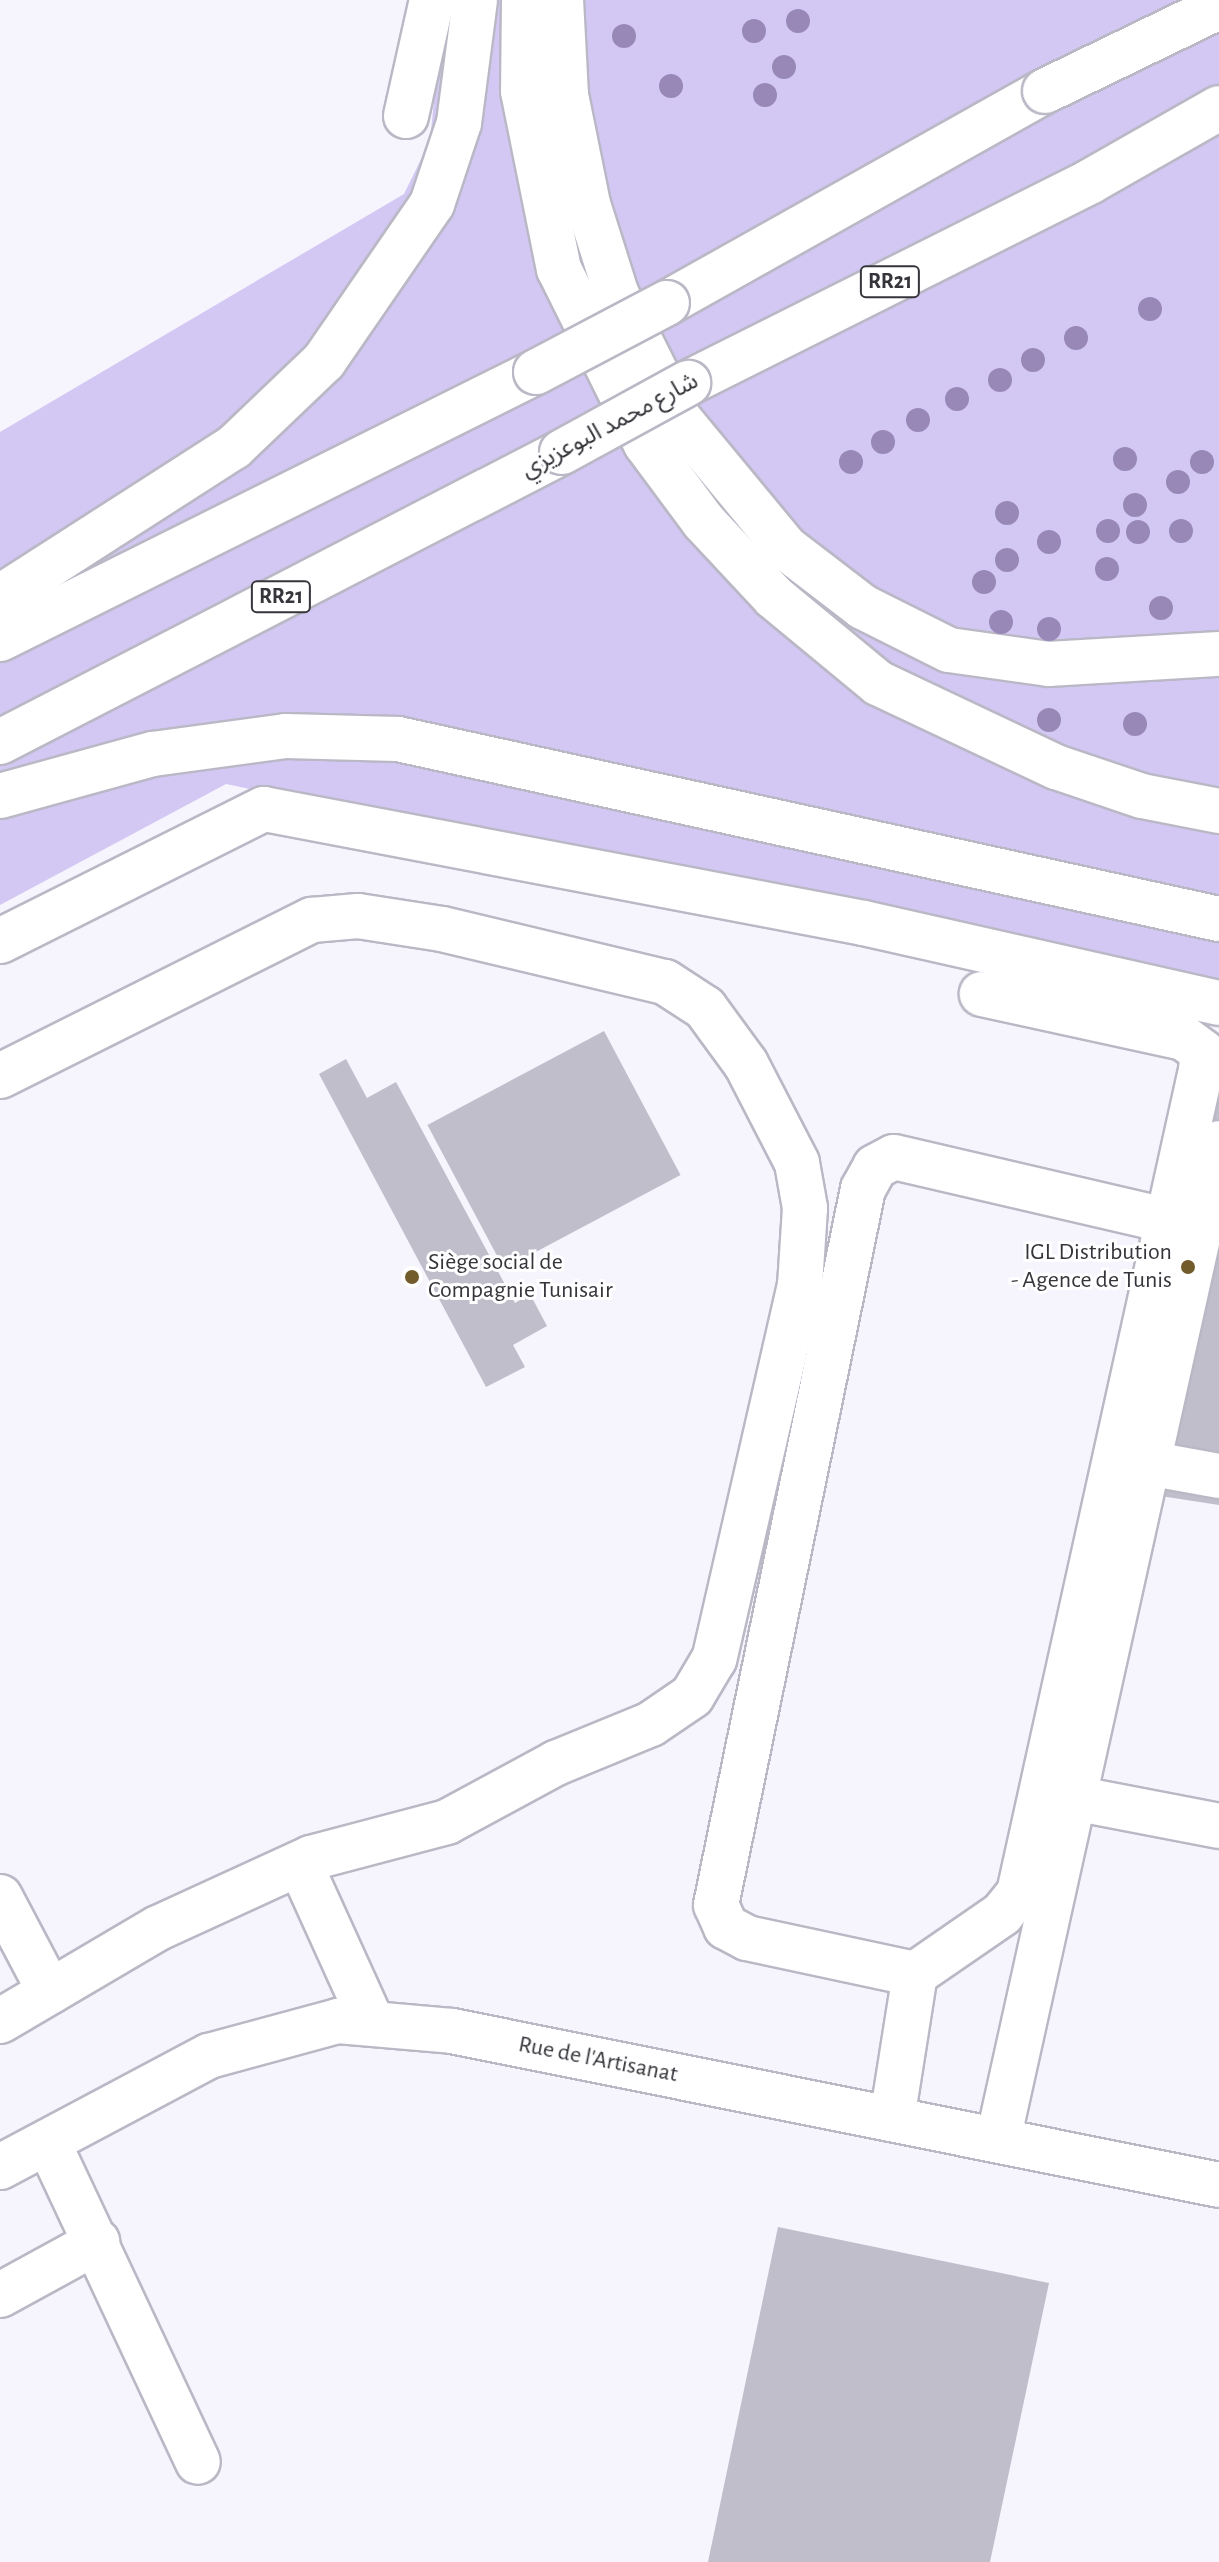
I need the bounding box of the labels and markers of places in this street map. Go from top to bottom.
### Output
place label: IGL Distribution - Agence de Tunis [1011,1239,1172,1295]
place label: Siège social de Compagnie Tunisair [428,1249,613,1305]
marker: IGL Distribution - Agence de Tunis [1179,1258,1197,1276]
marker: Siège social de Compagnie Tunisair [403,1268,421,1286]

